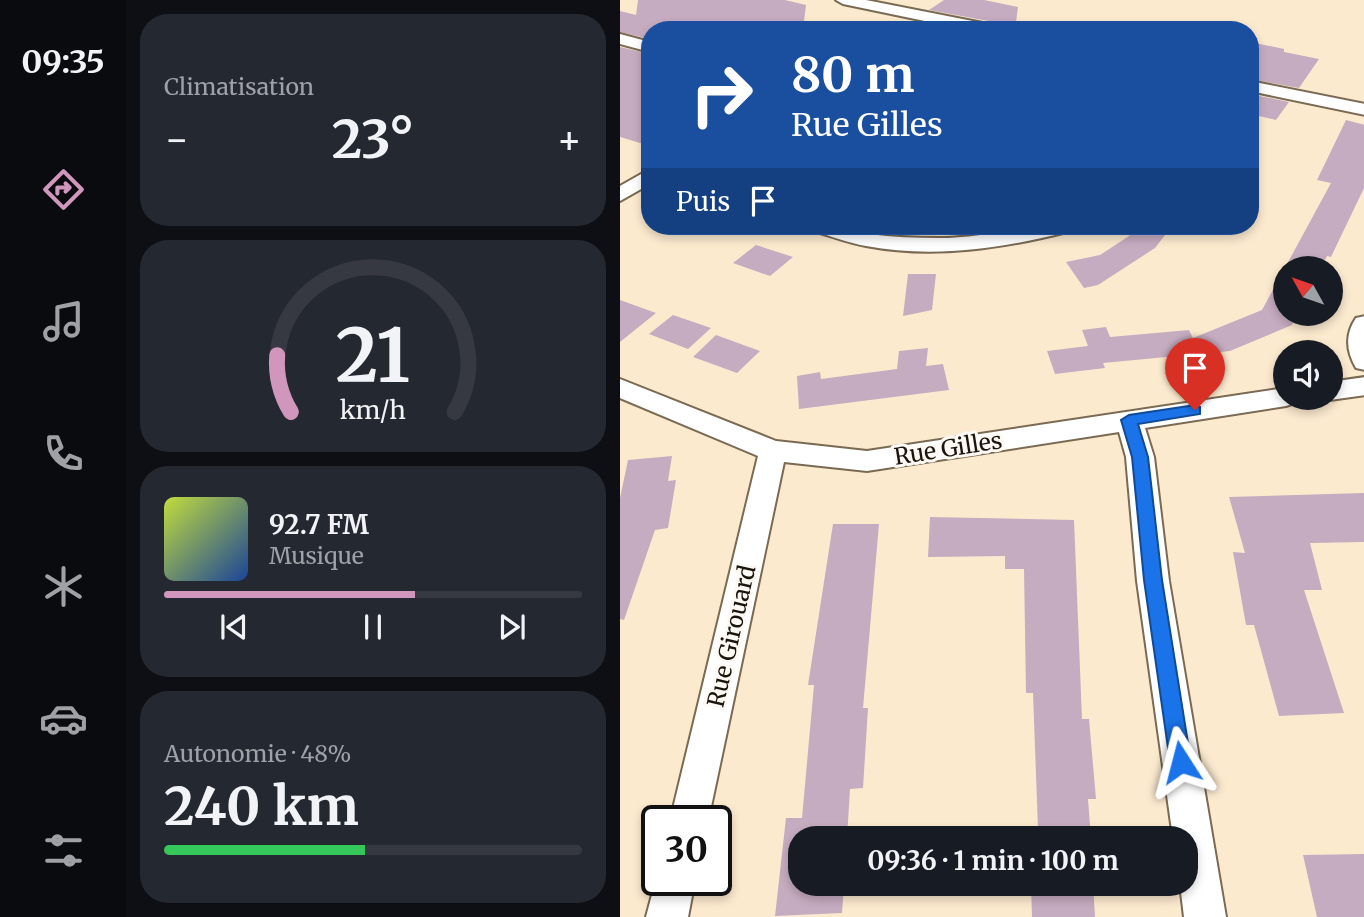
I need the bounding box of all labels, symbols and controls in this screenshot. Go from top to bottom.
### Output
text: 09:35 [21,42,105,82]
text: 80 m [791,44,914,105]
icon: right [676,49,767,140]
text: Climatisation [164,72,314,101]
text: Rue Gilles [791,105,943,145]
text: 23° [332,107,414,172]
text: − [164,116,189,163]
text: + [557,116,582,163]
icon: directions [39,165,88,214]
icon: arrive [744,182,782,220]
text: Puis [676,185,730,218]
north arrow [1273,256,1343,326]
map controls [1273,256,1343,410]
icon: music [39,297,88,346]
text: 21 [336,310,410,402]
pin [1165,338,1225,410]
button: sound [1273,340,1343,410]
icon: arrive [1176,349,1214,387]
text: km/h [340,393,406,425]
street label: Rue Gilles [892,425,1004,471]
icon: phone [39,429,88,478]
text: 92.7 FM [269,508,369,541]
text: Musique [269,541,364,570]
icon: climate [39,562,88,611]
street label: Rue Girouard [701,562,761,710]
icon: previous [215,608,253,646]
icon: pause [354,608,392,646]
icon: next [493,608,531,646]
icon: car [39,694,88,743]
position arrow [1144,725,1218,799]
text: Autonomie · 48% [164,739,351,768]
text: 240 km [164,774,359,839]
speed limit sign: 30 [641,805,732,896]
icon: filters [39,826,88,875]
text: 09:36 · 1 min · 100 m [867,844,1119,877]

